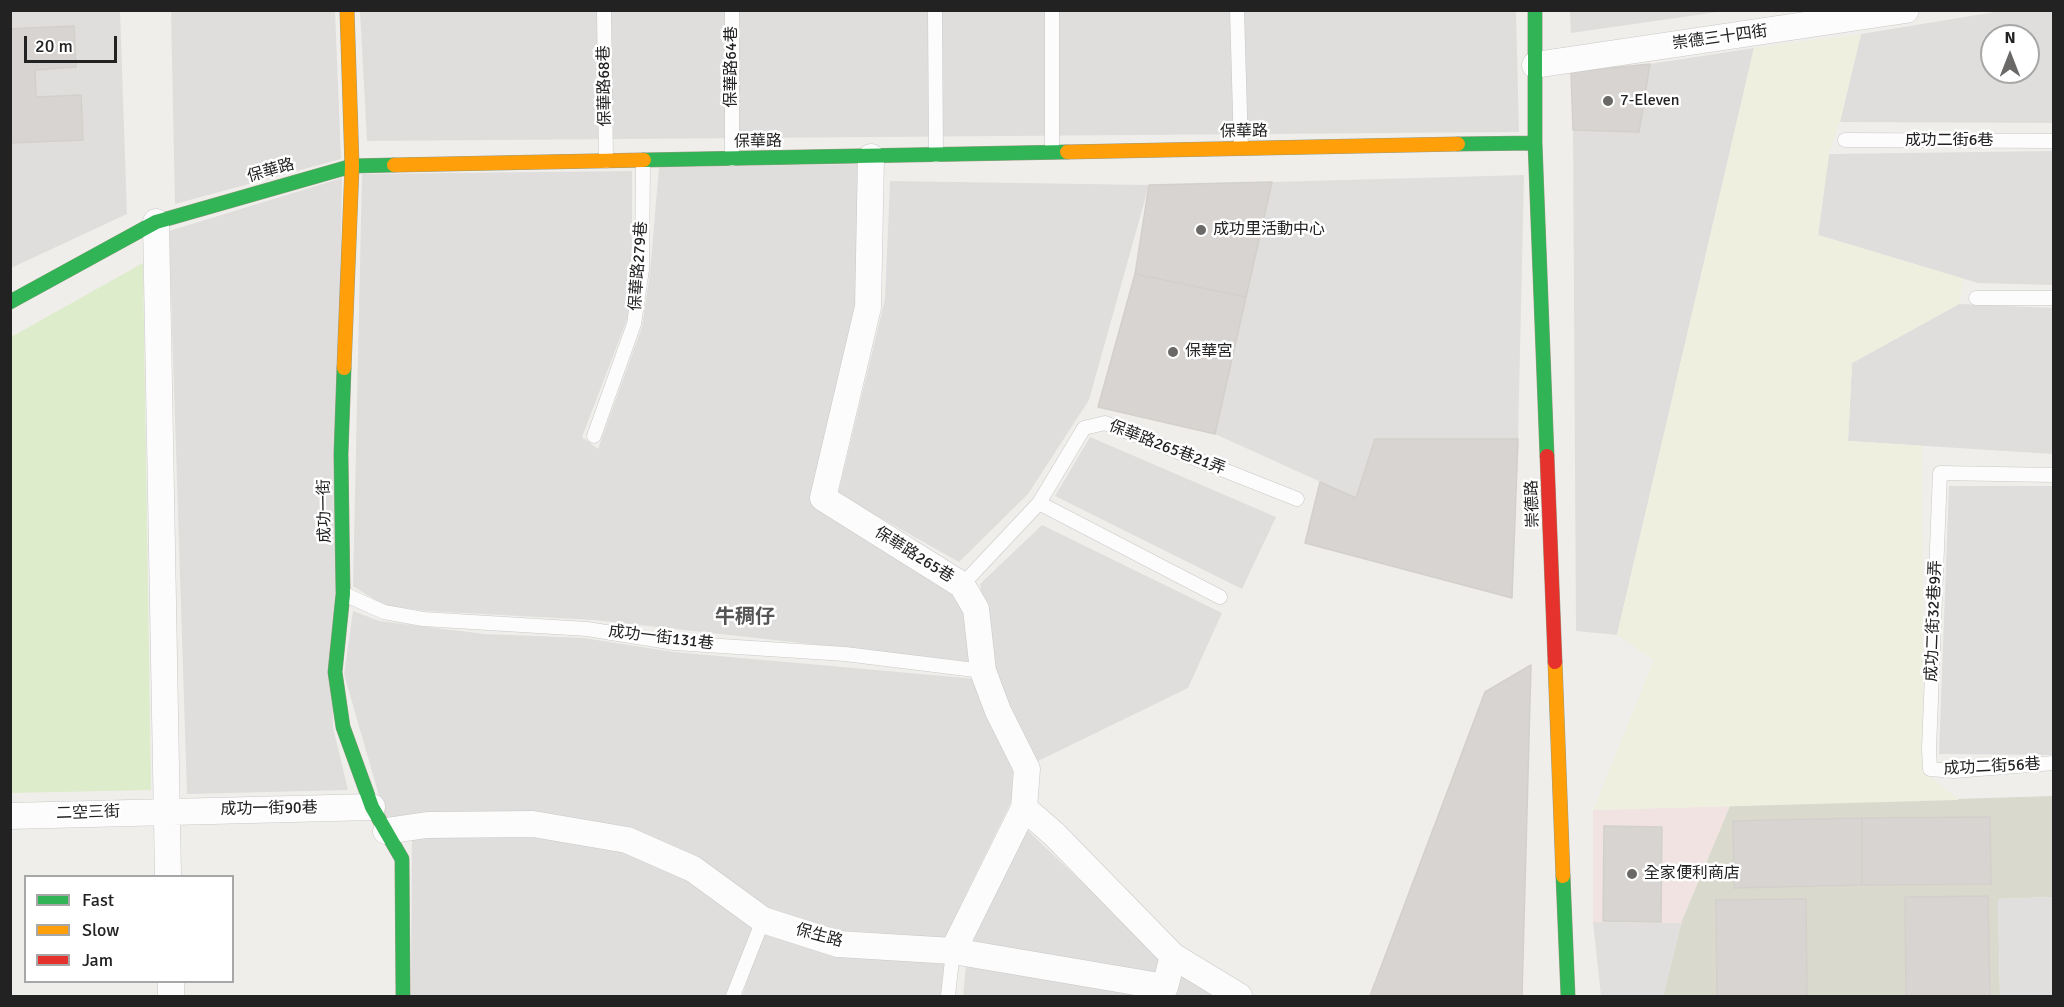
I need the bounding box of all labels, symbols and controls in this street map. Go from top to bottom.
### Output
street label: 崇德三十四街 [1671,22,1769,54]
scale bar [27,24,120,62]
north arrow [1980,24,2040,84]
street label: 保華路64巷 [722,26,742,108]
text: N [2004,28,2016,48]
text: 20 m [35,35,73,57]
street label: 保華路68巷 [595,45,615,127]
place label: 7-Eleven [1620,91,1679,111]
marker: 7-Eleven [1601,94,1615,108]
street label: 保華路 [1220,122,1268,142]
street label: 成功二街6巷 [1905,131,1993,151]
street label: 保華路 [734,132,782,152]
street label: 保華路 [245,155,297,187]
street label: 保華路279巷 [626,220,652,312]
place label: 成功里活動中心 [1213,220,1325,240]
marker: 成功里活動中心 [1194,223,1208,237]
place label: 保華宮 [1185,342,1233,362]
marker: 保華宮 [1166,345,1180,359]
street label: 保華路265巷21弄 [1106,417,1228,479]
street label: 成功一街 [315,479,335,543]
street label: 崇德路 [1523,480,1543,528]
street label: 保華路265巷 [871,523,957,587]
street label: 成功二街32巷9弄 [1922,560,1946,682]
district label: 牛稠仔 [715,606,775,630]
street label: 成功一街131巷 [607,622,715,654]
street label: 成功二街56巷 [1943,755,2041,779]
street label: 成功一街90巷 [220,799,318,819]
street label: 二空三街 [56,802,120,824]
place label: 全家便利商店 [1644,864,1740,884]
marker: 全家便利商店 [1625,867,1639,881]
legend [24,875,234,983]
text: Fast [82,889,114,911]
text: Slow [82,919,119,941]
street label: 保生路 [793,921,845,951]
text: Jam [82,949,113,971]

